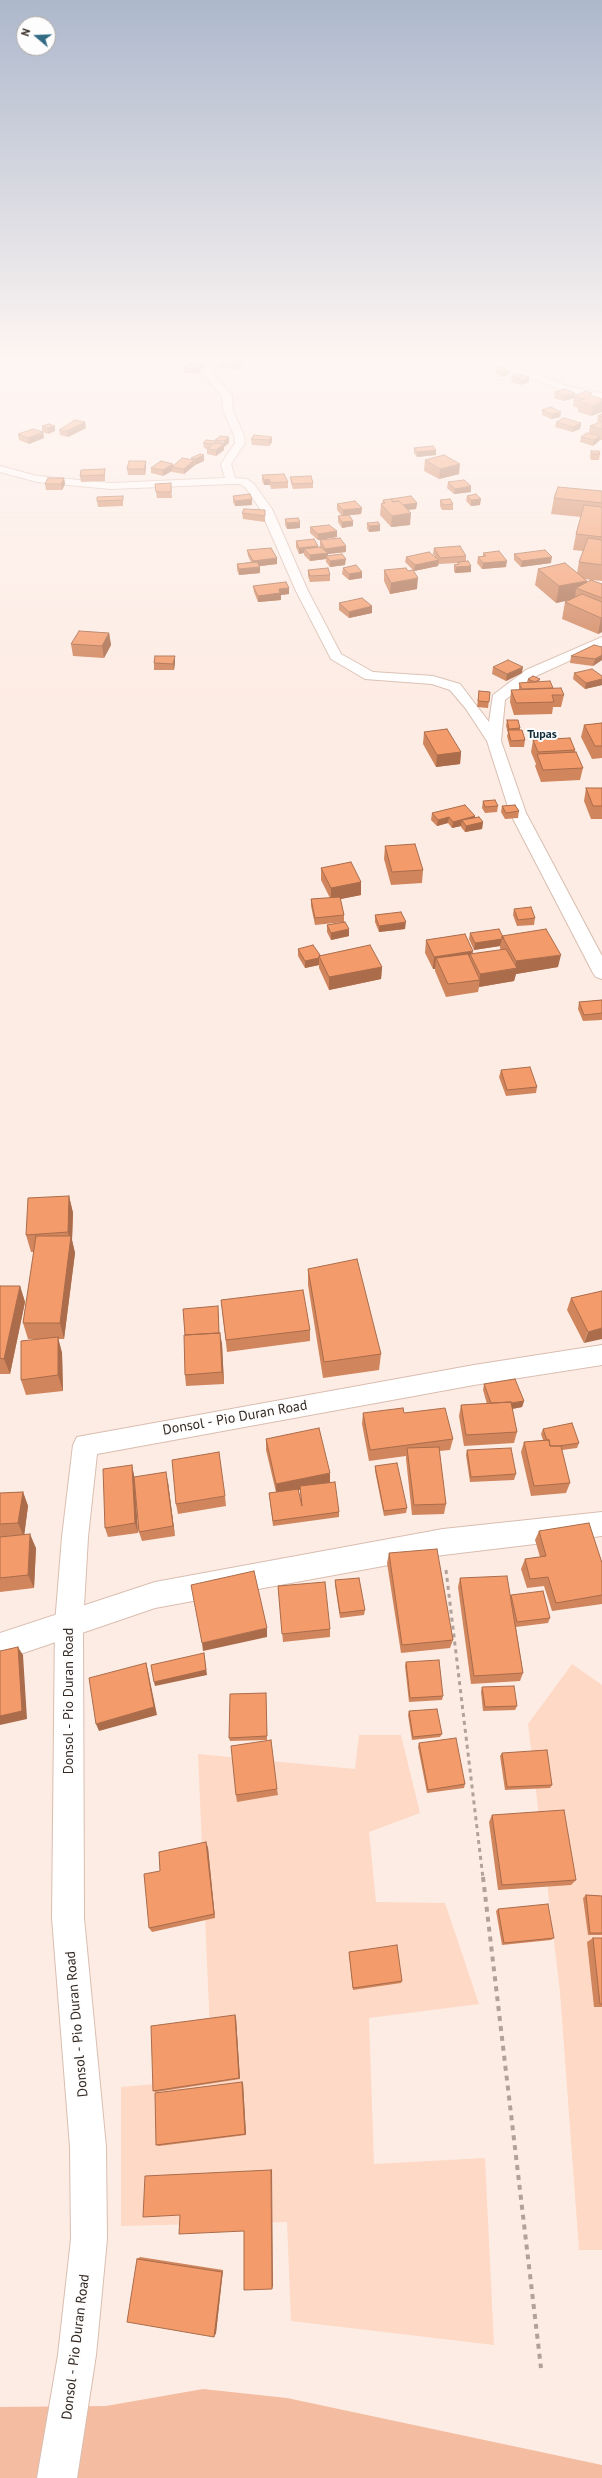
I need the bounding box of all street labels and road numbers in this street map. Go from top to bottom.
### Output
street label: Donsol - Pio Duran Road [161,1397,309,1439]
street label: Donsol - Pio Duran Road [61,1628,77,1774]
street label: Donsol - Pio Duran Road [62,1950,92,2098]
street label: Donsol - Pio Duran Road [59,2273,93,2421]

